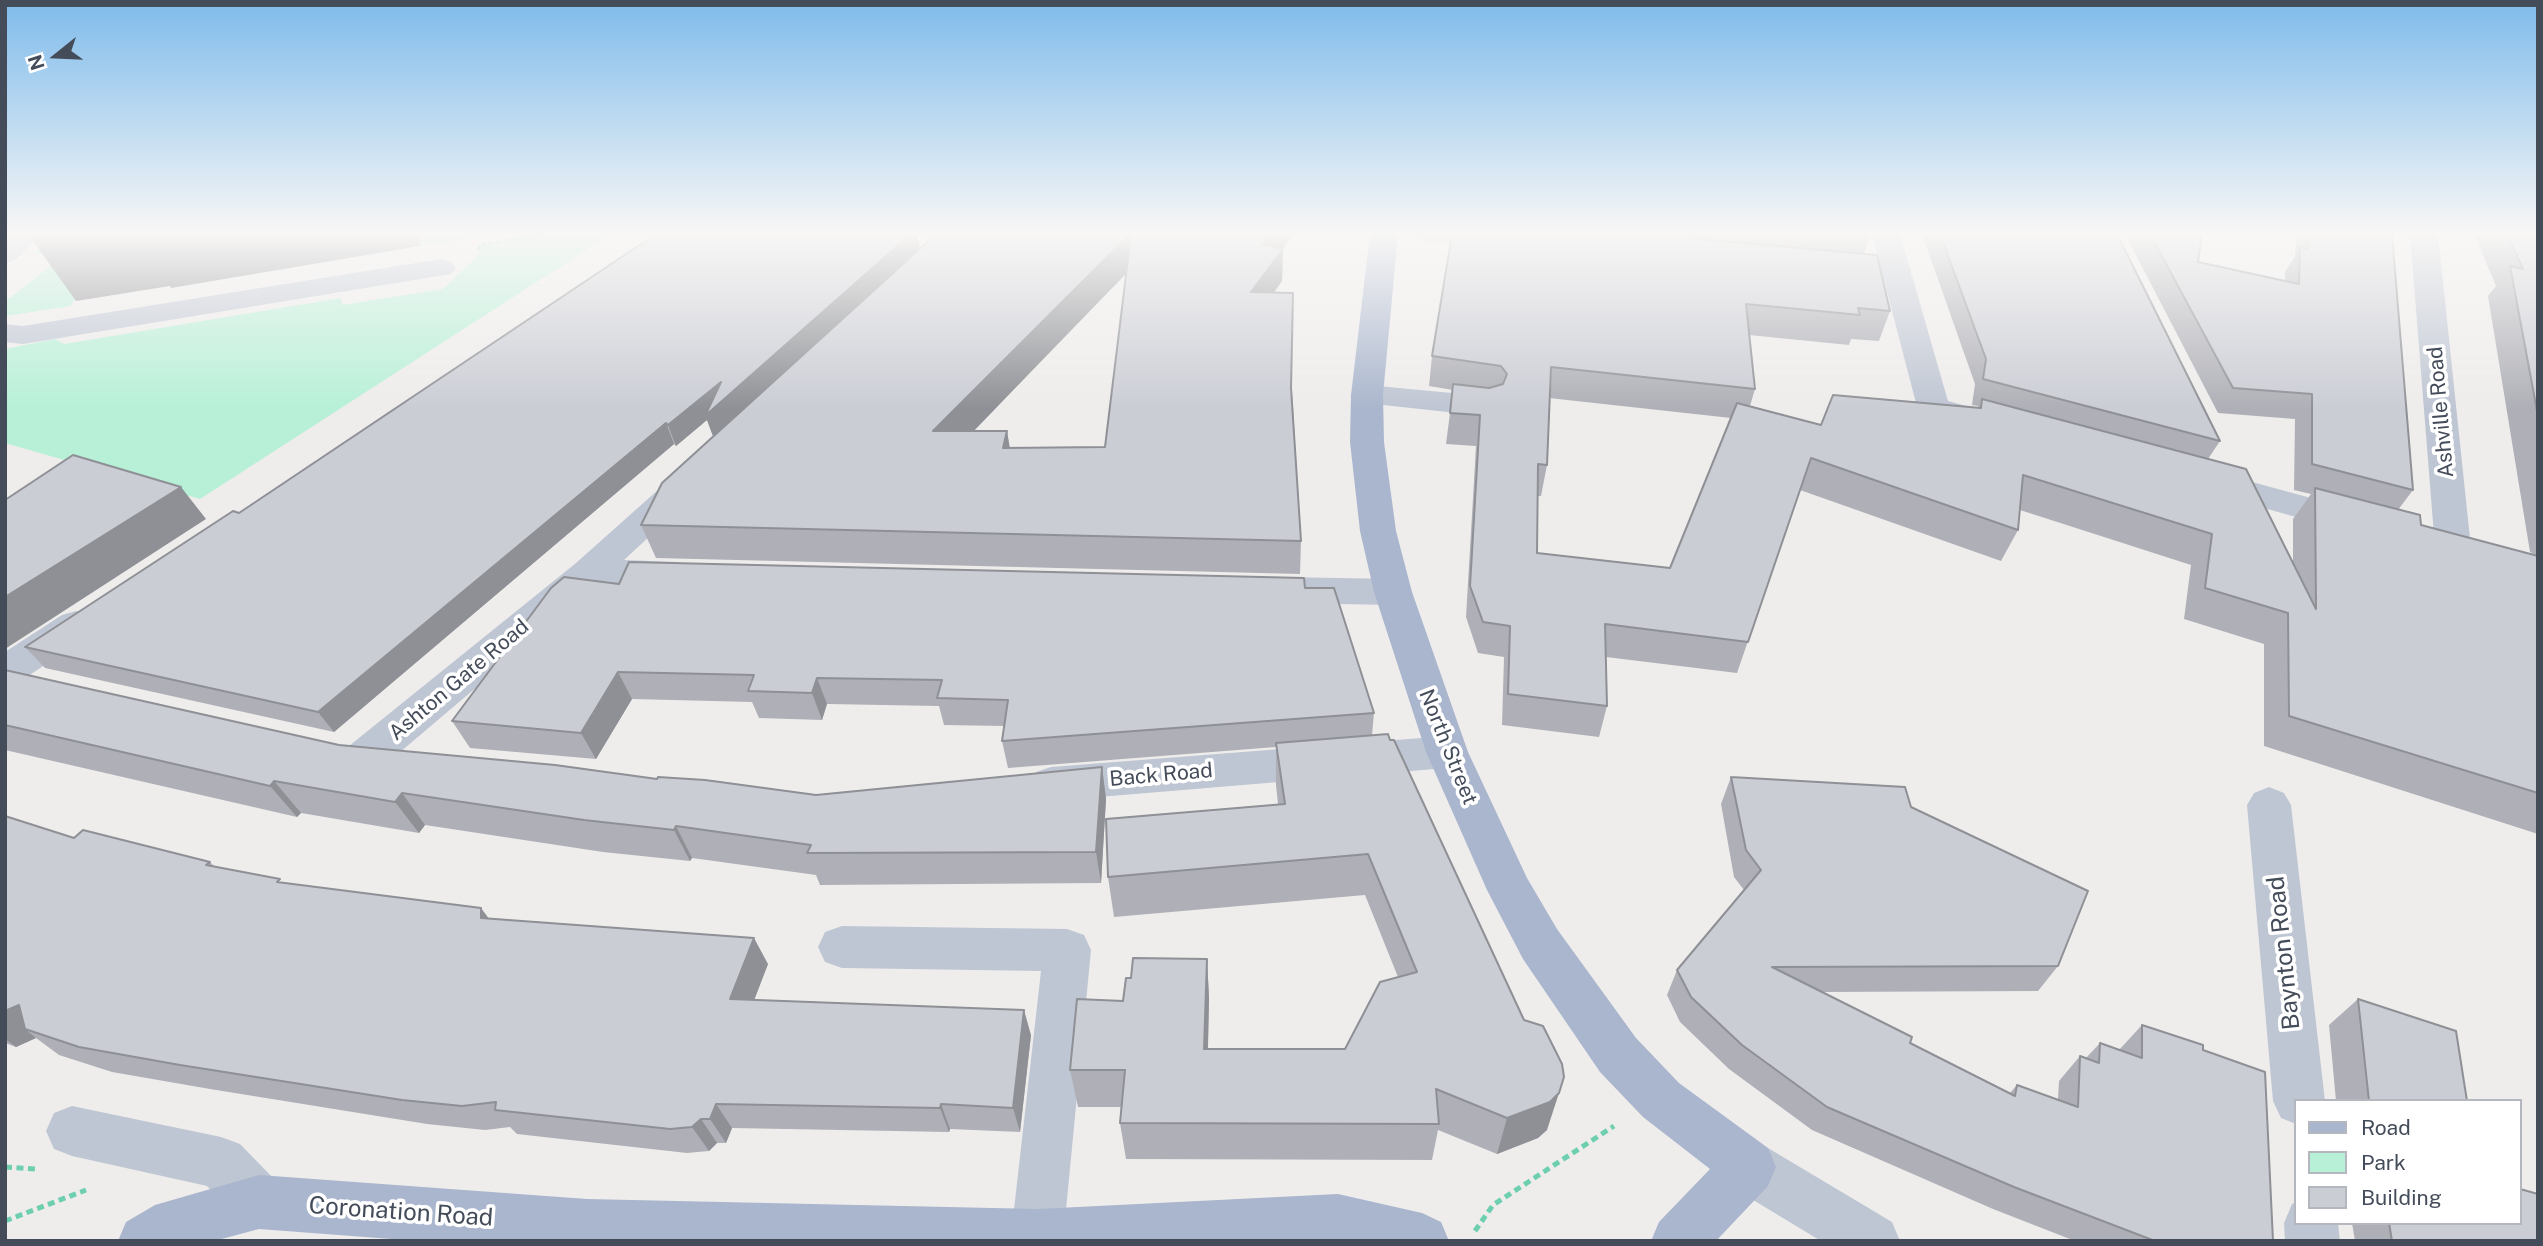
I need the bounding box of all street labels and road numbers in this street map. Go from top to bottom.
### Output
street label: Ashville Road [2423,345,2459,479]
street label: Ashton Gate Road [384,614,534,746]
street label: North Street [1413,686,1483,808]
street label: Back Road [1108,758,1214,792]
street label: Baynton Road [2262,875,2306,1031]
street label: Coronation Road [308,1191,494,1233]

